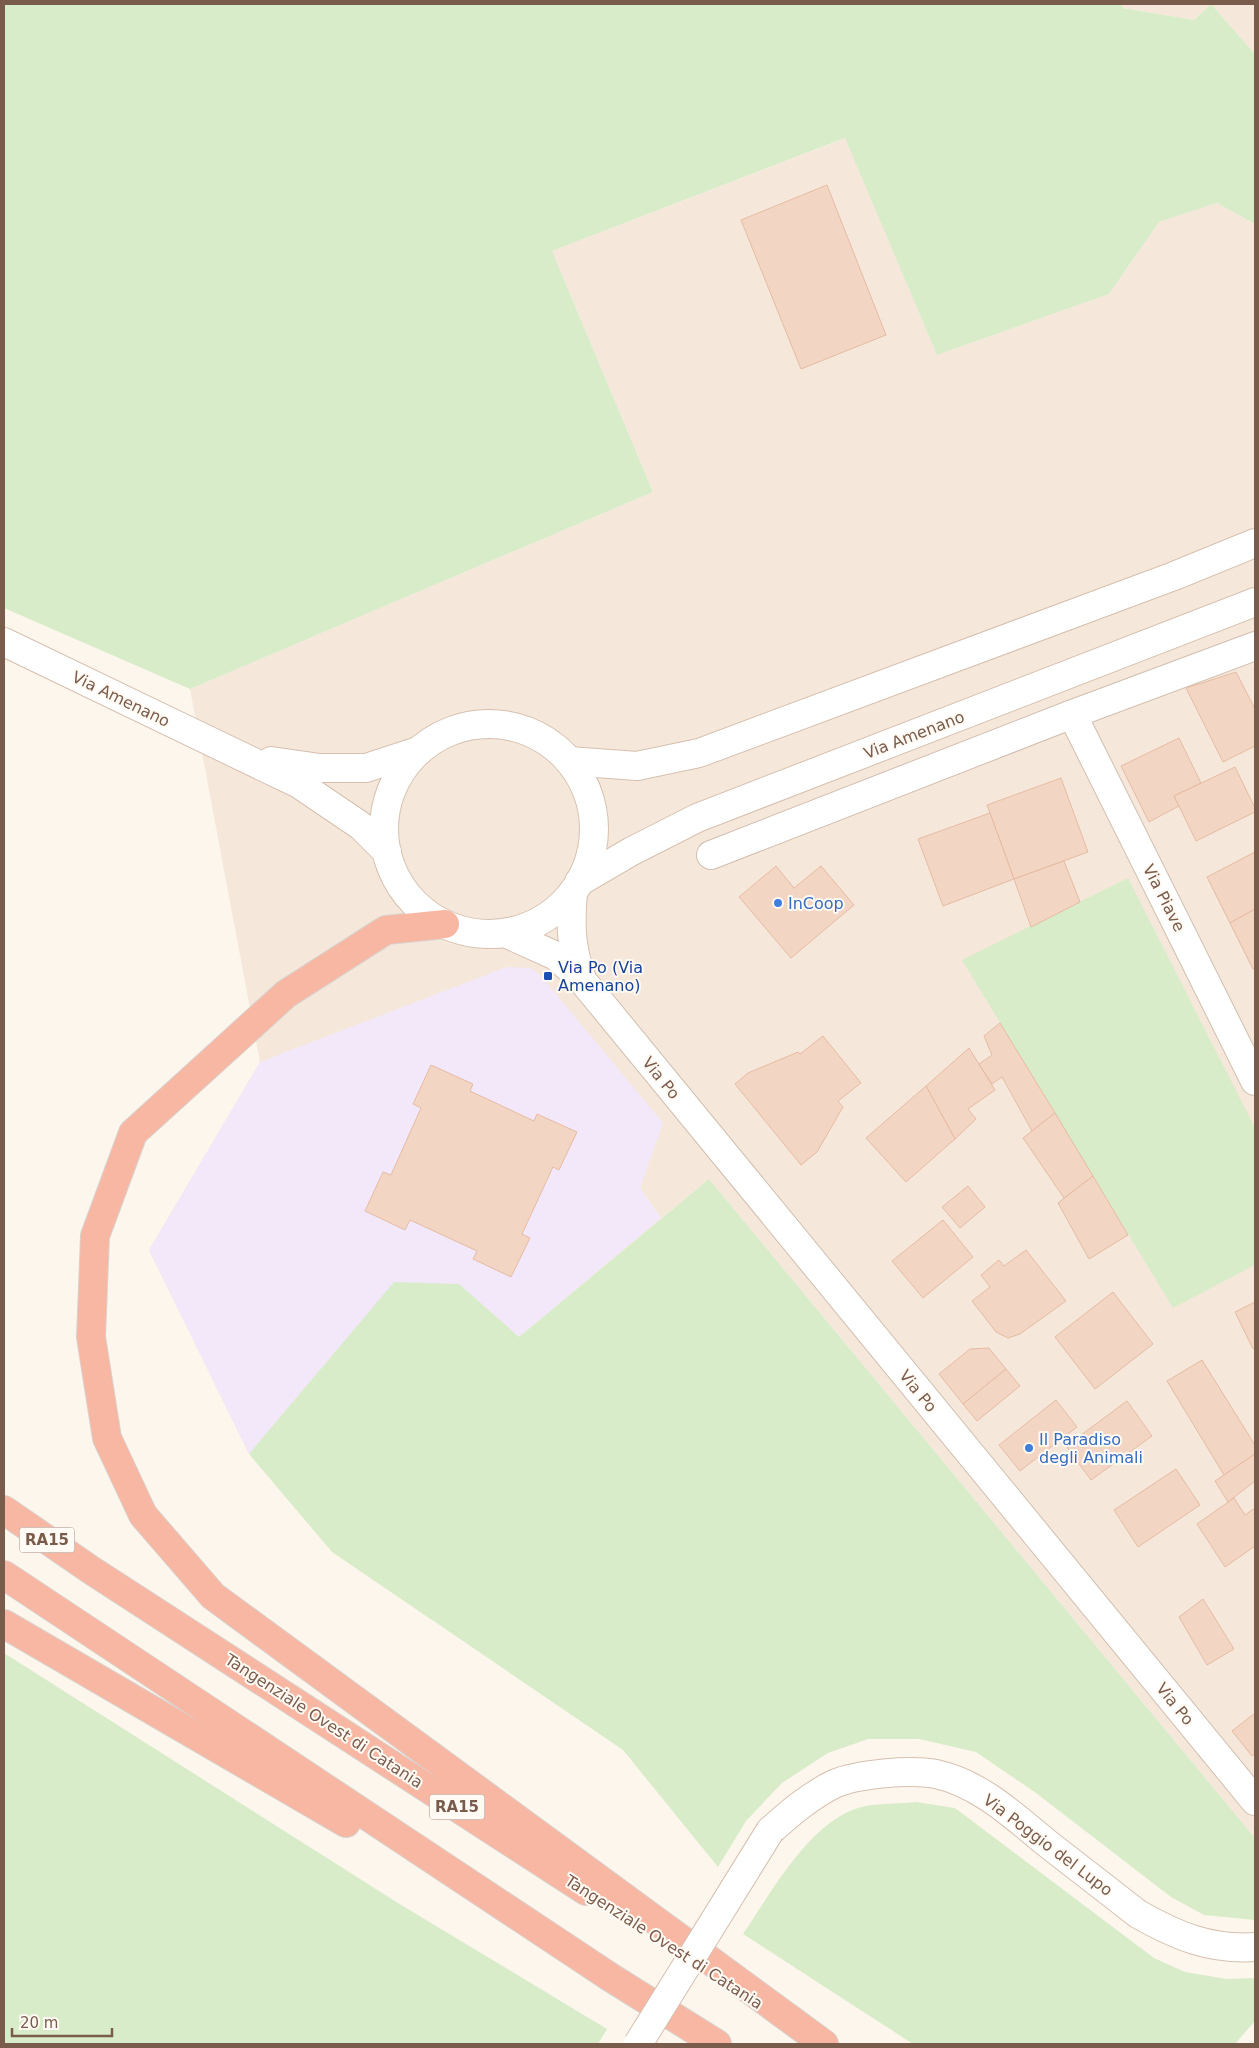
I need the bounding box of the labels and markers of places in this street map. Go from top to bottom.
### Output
place label: InCoop [788,894,844,913]
marker: InCoop [772,897,784,909]
place label: Via Po (Via Amenano) [558,958,643,995]
marker: Via Po (Via Amenano) [542,970,554,982]
place label: Il Paradiso degli Animali [1039,1430,1143,1467]
marker: Il Paradiso degli Animali [1023,1442,1035,1454]

